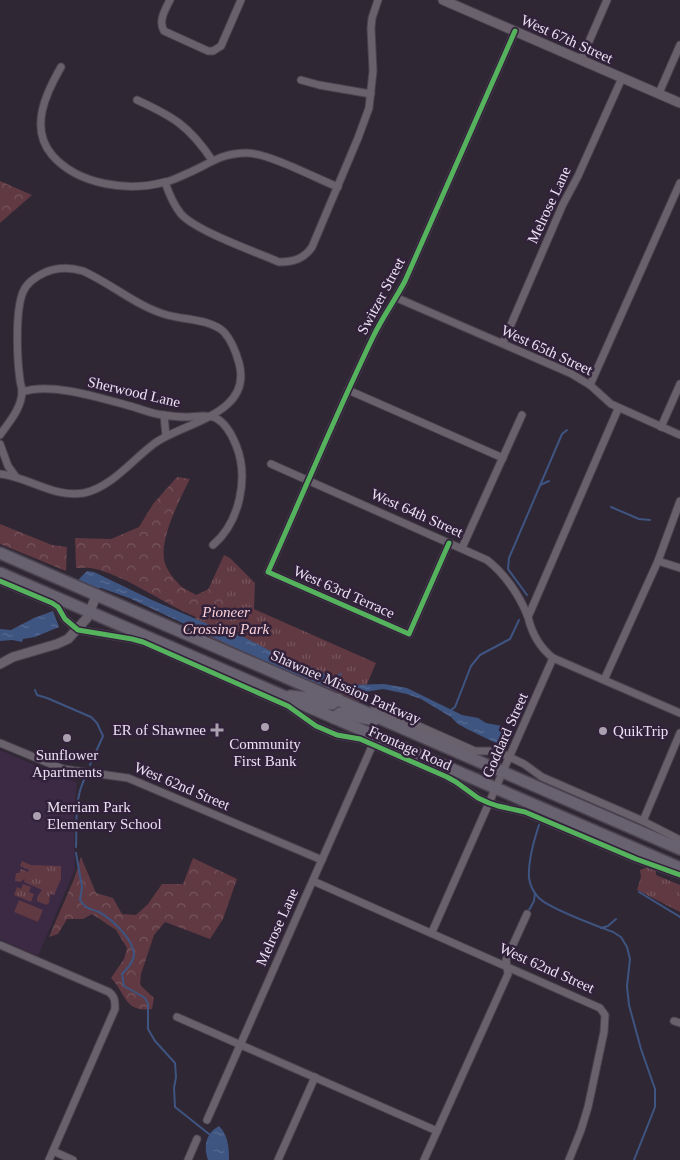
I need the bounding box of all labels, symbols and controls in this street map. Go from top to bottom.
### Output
street label: West 67th Street [519,12,616,67]
street label: Melrose Lane [524,164,574,246]
street label: Switzer Street [354,254,408,337]
street label: West 65th Street [499,322,596,378]
street label: Sherwood Lane [86,374,182,411]
street label: West 64th Street [369,486,466,541]
street label: West 63rd Terrace [291,563,397,622]
park label: Pioneer Crossing Park [183,604,270,637]
street label: Shawnee Mission Parkway [269,647,424,728]
street label: Goddard Street [479,689,531,780]
marker: Community First Bank [259,721,271,733]
place label: ER of Shawnee [113,722,206,738]
marker: ER of Shawnee [210,723,224,737]
street label: Frontage Road [366,723,454,774]
place label: QuikTrip [613,723,668,739]
marker: QuikTrip [597,725,609,737]
marker: Sunflower Apartments [61,732,73,744]
place label: Community First Bank [229,736,301,769]
place label: Sunflower Apartments [32,747,102,780]
street label: West 62nd Street [132,759,233,814]
place label: Merriam Park Elementary School [47,799,162,832]
marker: Merriam Park Elementary School [31,810,43,822]
street label: Melrose Lane [253,886,301,968]
street label: West 62nd Street [497,940,598,996]

